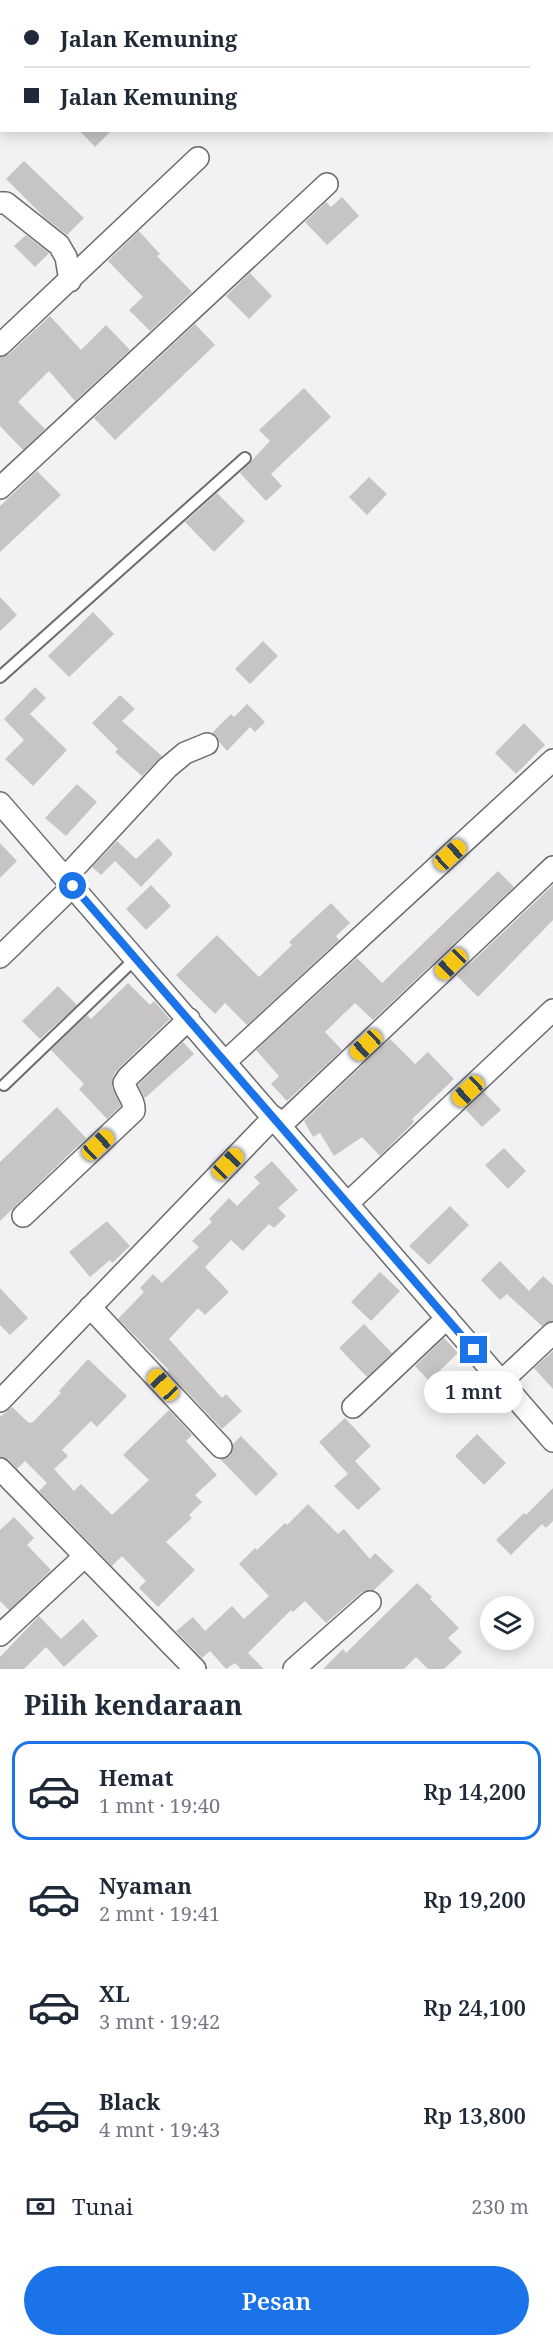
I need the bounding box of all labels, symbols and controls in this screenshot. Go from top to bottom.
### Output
text: Jalan Kemuning [60,23,237,53]
text: Jalan Kemuning [60,81,237,111]
car [431,836,469,874]
route start [59,872,86,899]
car [432,945,470,983]
car [347,1026,385,1064]
car [449,1072,487,1110]
car [79,1126,117,1164]
car [209,1145,247,1183]
route end [460,1336,487,1363]
car [144,1366,182,1404]
callout: 1 mnt [424,1371,524,1413]
text: 1 mnt [445,1378,502,1405]
map controls [480,1596,534,1650]
button: layers [480,1596,534,1650]
text: Pilih kendaraan [24,1686,243,1723]
text: Hemat [99,1762,173,1792]
icon: car [27,1764,81,1818]
text: Rp 14,200 [423,1776,526,1806]
text: 1 mnt · 19:40 [99,1792,220,1819]
text: Nyaman [99,1870,192,1900]
icon: car [27,1872,81,1926]
text: Rp 19,200 [423,1884,526,1914]
text: 2 mnt · 19:41 [99,1900,220,1927]
text: XL [99,1978,130,2008]
icon: car [27,1980,81,2034]
text: Rp 24,100 [423,1992,526,2022]
text: 3 mnt · 19:42 [99,2008,220,2035]
text: Black [99,2086,160,2116]
icon: car [27,2088,81,2142]
text: Rp 13,800 [423,2100,526,2130]
text: 4 mnt · 19:43 [99,2116,220,2143]
icon: cash [24,2190,57,2223]
text: Tunai [72,2191,133,2221]
text: 230 m [471,2193,529,2220]
button: Pesan [24,2266,529,2335]

